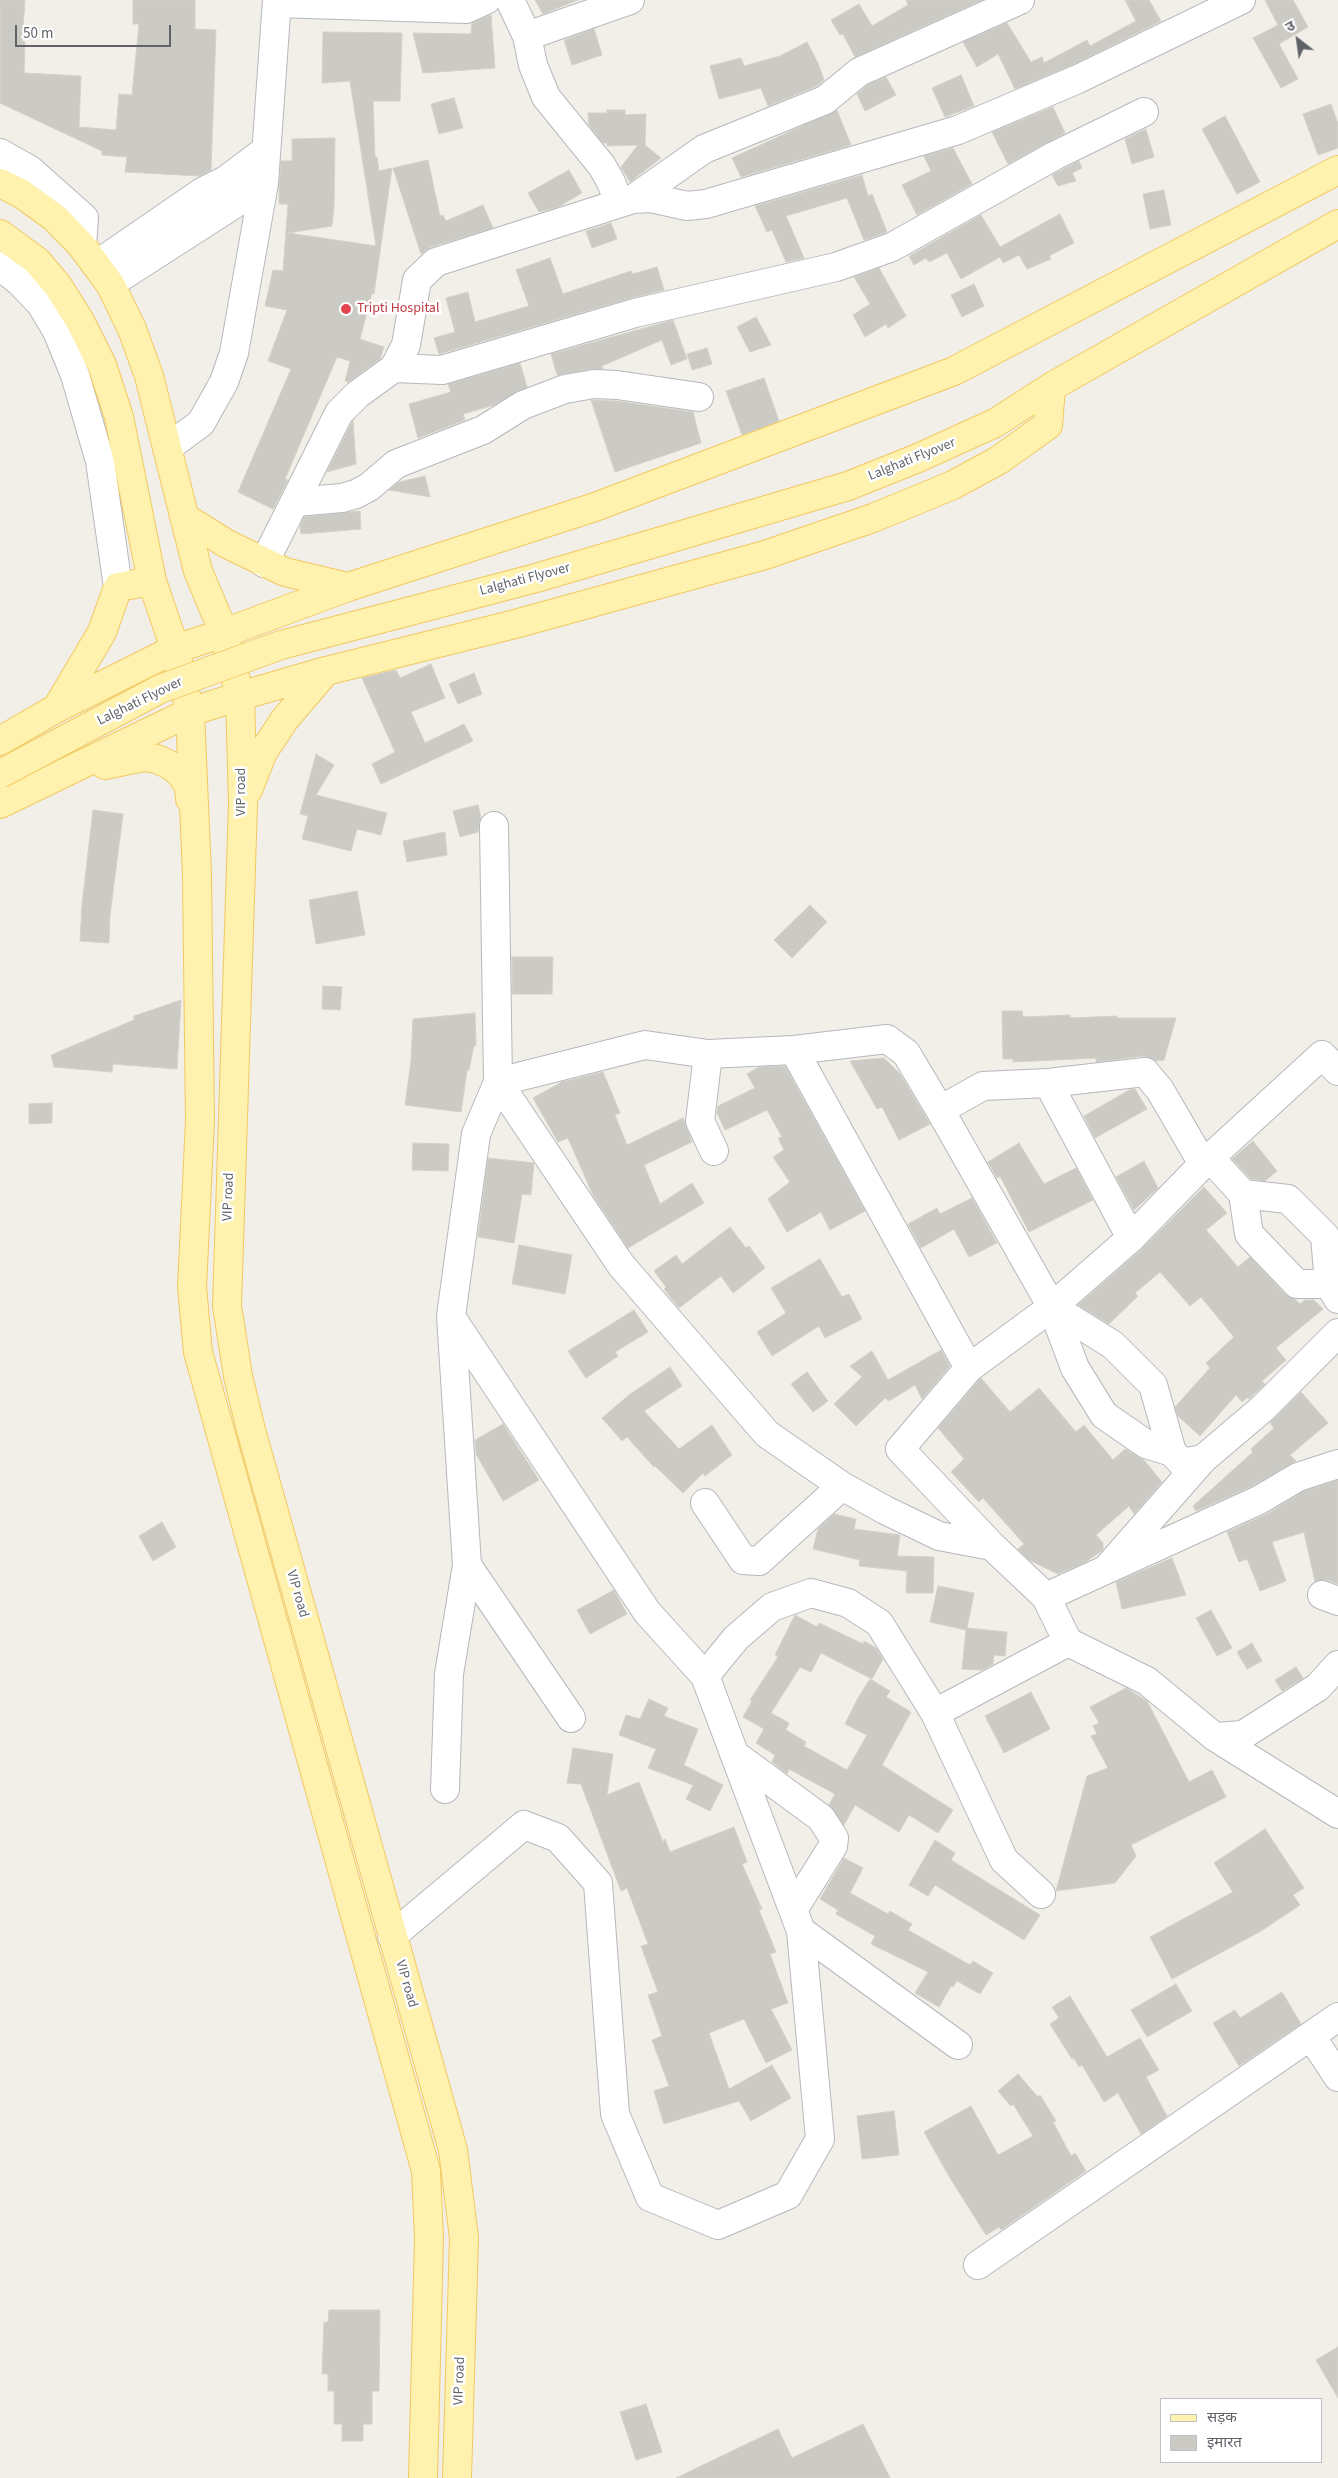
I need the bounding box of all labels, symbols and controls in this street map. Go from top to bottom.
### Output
scale bar [18,15,174,47]
north arrow [1273,15,1323,65]
text: उ [1282,16,1299,38]
text: 50 m [23,23,53,44]
place label: Tripti Hospital [357,301,439,317]
marker: Tripti Hospital [339,302,353,316]
street label: Lalghati Flyover [866,435,958,485]
street label: Lalghati Flyover [478,560,572,600]
street label: Lalghati Flyover [95,674,185,730]
street label: VIP road [234,768,250,816]
street label: VIP road [220,1172,238,1222]
street label: VIP road [282,1568,312,1620]
street label: VIP road [391,1958,421,2010]
street label: VIP road [451,2356,469,2406]
legend [1160,2398,1323,2463]
text: सड़क [1207,2407,1237,2428]
text: इमारत [1207,2432,1242,2453]

